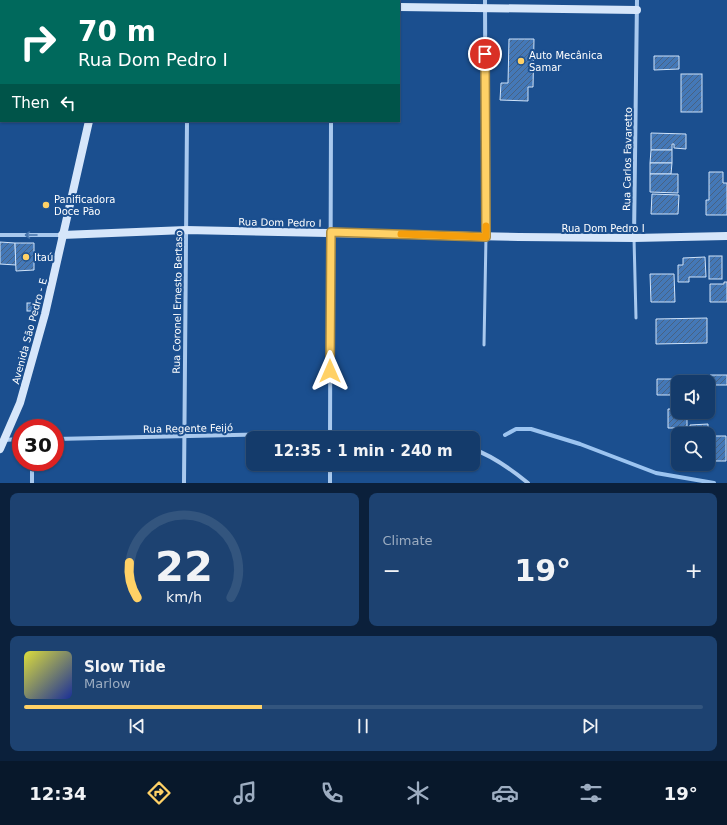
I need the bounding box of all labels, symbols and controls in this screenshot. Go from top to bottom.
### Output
text: 70 m [78,15,156,48]
icon: right [12,16,64,68]
pin [468,37,502,71]
icon: arrive [474,43,496,65]
text: Rua Dom Pedro I [78,49,228,70]
place label: Auto Mecânica Samar [529,50,603,73]
marker: Auto Mecânica Samar [516,56,526,66]
icon: left [57,92,79,114]
text: Then [12,94,49,112]
street label: Rua Carlos Favaretto [621,107,634,211]
place label: Panificadora Doce Pão [54,194,115,217]
marker: Panificadora Doce Pão [41,200,51,210]
street label: Rua Dom Pedro I [238,216,322,229]
street label: Rua Dom Pedro I [561,223,645,234]
street label: Rua Coronel Ernesto Bertaso [171,230,184,374]
one-way arrow [25,231,38,239]
marker: Itaú [21,252,31,262]
place label: Itaú [34,252,53,263]
street label: Avenida São Pedro - E [10,277,49,385]
position arrow [309,350,351,392]
map controls [671,375,715,471]
button: sound [671,375,715,419]
speed limit sign: 30 [12,419,64,471]
street label: Rua Regente Feijó [143,422,233,435]
button: search [671,427,715,471]
text: 12:35 · 1 min · 240 m [273,442,453,460]
text: Climate [383,533,433,548]
text: 22 [155,541,213,590]
text: 19° [514,553,571,588]
text: − [383,558,401,583]
text: + [685,558,703,583]
text: km/h [166,588,202,604]
text: Slow Tide [84,658,166,676]
text: Marlow [84,676,131,691]
icon: previous [126,715,148,737]
icon: pause [352,715,374,737]
icon: next [579,715,601,737]
icon: directions [145,779,173,807]
icon: music [231,779,259,807]
icon: phone [318,779,346,807]
icon: climate [404,779,432,807]
icon: car [491,779,519,807]
icon: filters [577,779,605,807]
text: 12:34 [29,783,87,804]
text: 19° [664,783,698,804]

